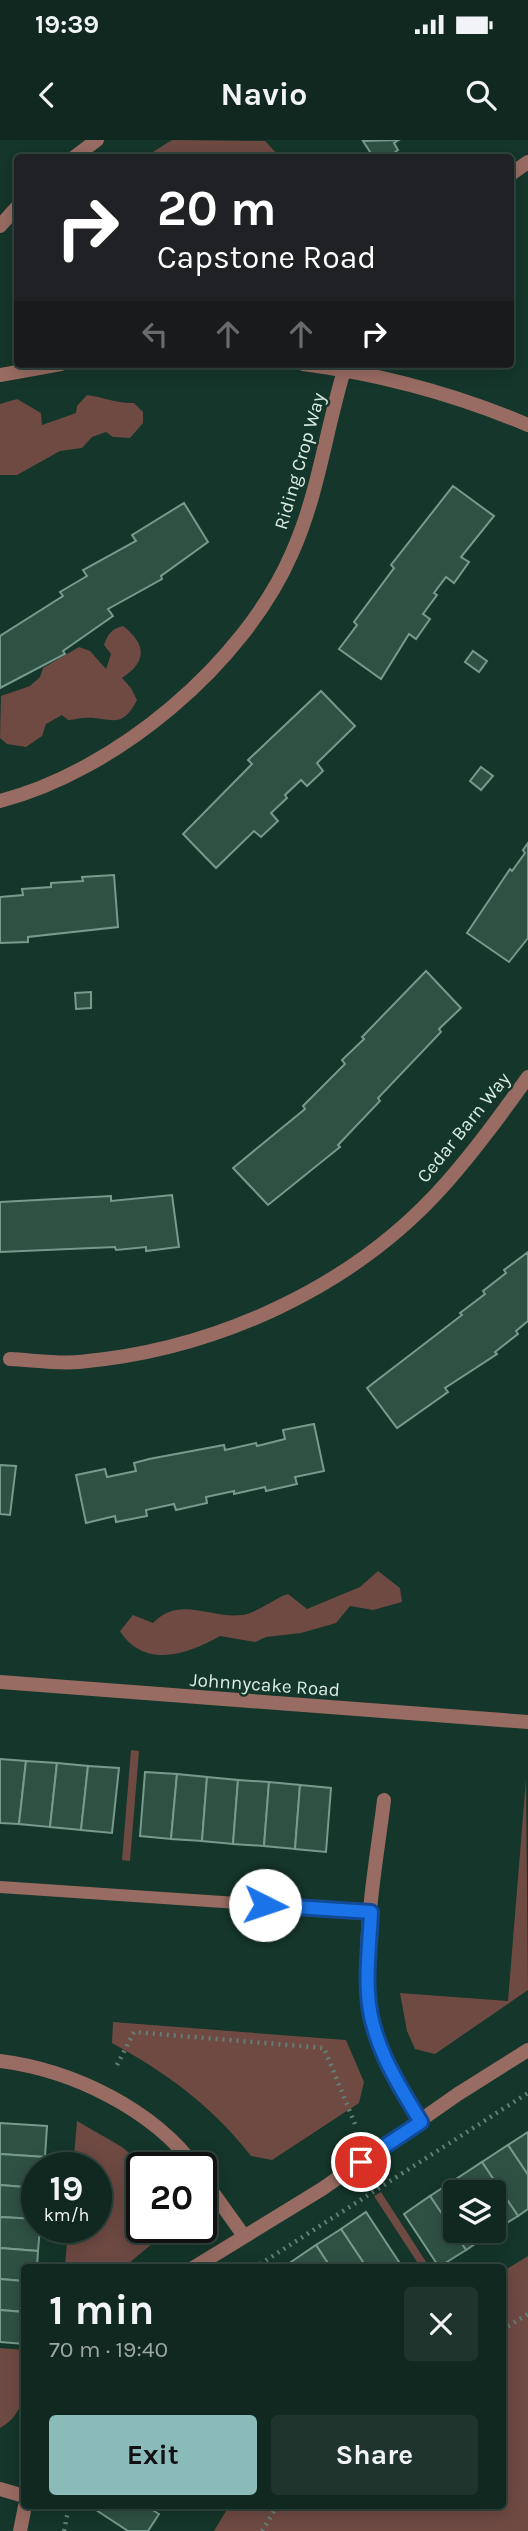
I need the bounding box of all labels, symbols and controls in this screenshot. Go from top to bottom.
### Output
text: 19:39 [35,9,99,40]
icon: back [28,76,66,114]
text: Navio [221,76,307,113]
icon: search [462,76,500,114]
text: 20 m [157,180,277,237]
icon: right [42,182,133,273]
text: Capstone Road [157,239,376,276]
icon: left [136,315,174,353]
icon: ahead [209,315,247,353]
icon: ahead [282,315,320,353]
icon: right [355,315,393,353]
street label: Riding Crop Way [270,390,330,532]
street label: Cedar Barn Way [413,1068,515,1187]
street label: Johnnycake Road [189,1669,341,1701]
position arrow [228,1868,302,1942]
pin [331,2132,391,2192]
icon: arrive [342,2143,380,2181]
speed limit sign: 20 [126,2152,217,2243]
text: 19 [50,2168,83,2209]
map controls [443,2180,506,2243]
button: layers [443,2180,506,2243]
text: km/h [44,2204,89,2226]
text: 1 min [49,2285,154,2335]
button: close [404,2287,478,2361]
text: 70 m · 19:40 [49,2336,168,2363]
button: Exit [49,2415,257,2495]
button: Share [271,2415,478,2495]

